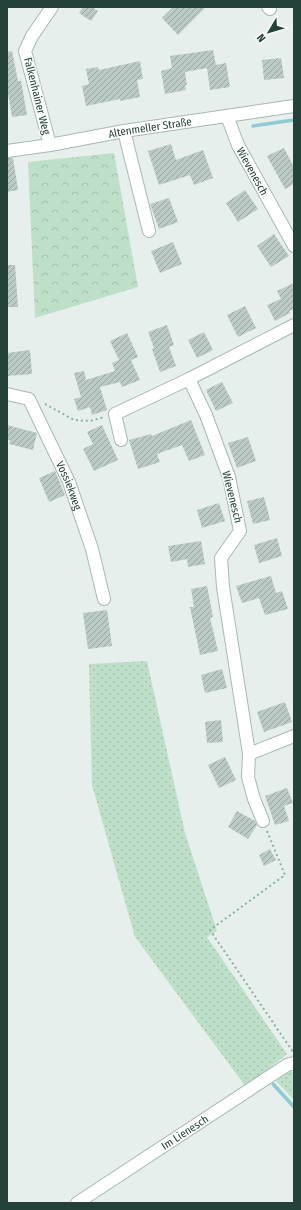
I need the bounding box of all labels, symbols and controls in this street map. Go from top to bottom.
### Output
north arrow [249,12,289,52]
text: N [254,31,269,44]
street label: Falkenhainer Weg [21,56,53,137]
street label: Altenmeller Straße [107,115,193,140]
street label: Wievenesch [234,145,271,198]
street label: Vossiekweg [53,459,85,512]
street label: Wievenesch [219,470,245,524]
street label: Im Lienesch [159,1112,211,1152]

